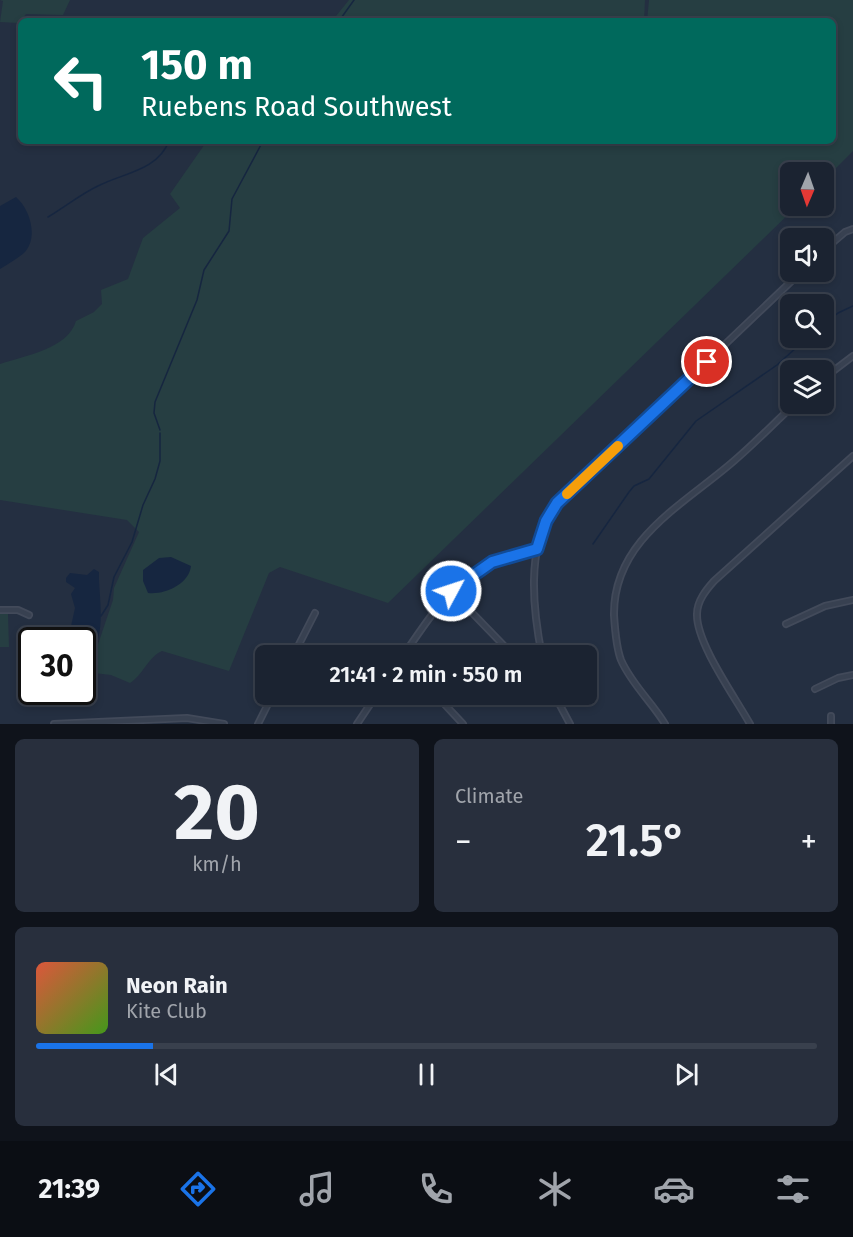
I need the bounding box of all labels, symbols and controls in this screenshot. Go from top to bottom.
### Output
text: 150 m [141,40,253,90]
icon: left [42,42,120,120]
text: Ruebens Road Southwest [141,91,452,123]
north arrow [780,162,834,216]
map controls [780,162,834,414]
button: sound [780,228,834,282]
button: search [780,294,834,348]
pin [681,336,732,387]
icon: arrive [690,345,723,378]
button: layers [780,360,834,414]
position arrow [419,559,483,623]
speed limit sign: 30 [18,627,96,705]
text: 21:41 · 2 min · 550 m [330,661,522,688]
text: 20 [174,766,260,860]
text: Climate [455,784,523,808]
text: 21.5° [586,814,686,868]
text: − [455,822,472,862]
text: + [801,822,817,862]
text: km/h [192,852,242,876]
text: Neon Rain [126,972,228,999]
text: Kite Club [126,999,207,1023]
icon: previous [150,1058,183,1091]
icon: pause [410,1058,443,1091]
icon: next [670,1058,703,1091]
icon: directions [177,1168,219,1210]
icon: music [296,1168,338,1210]
icon: phone [415,1168,457,1210]
icon: climate [534,1168,576,1210]
icon: car [653,1168,695,1210]
icon: filters [772,1168,814,1210]
text: 21:39 [39,1173,100,1205]

